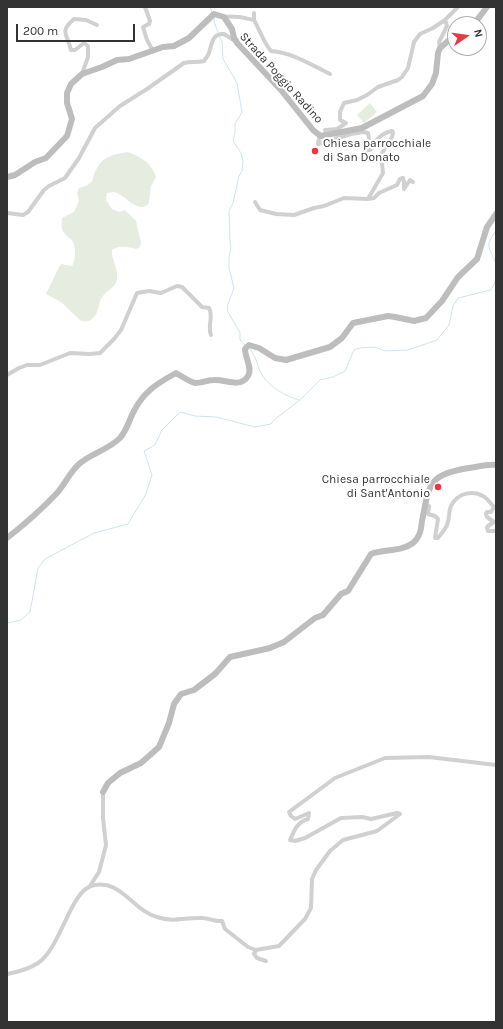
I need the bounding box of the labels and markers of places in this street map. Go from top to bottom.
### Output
place label: Chiesa parrocchiale di San Donato [323,137,431,165]
marker: Chiesa parrocchiale di San Donato [310,146,320,156]
place label: Chiesa parrocchiale di Sant'Antonio [322,473,430,501]
marker: Chiesa parrocchiale di Sant'Antonio [433,482,443,492]

